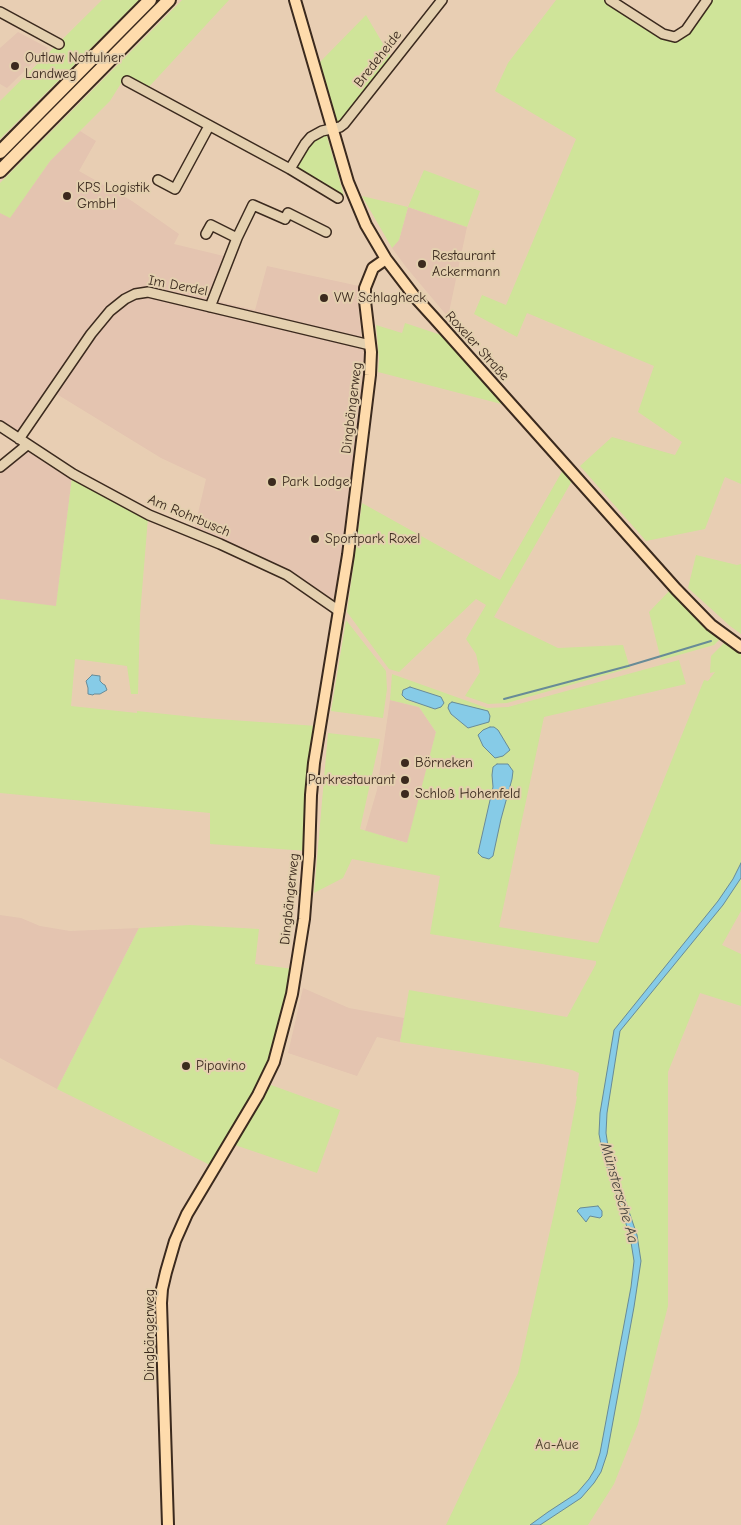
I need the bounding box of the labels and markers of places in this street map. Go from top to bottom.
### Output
place label: Outlaw Nottulner Landweg [25,50,124,82]
marker: Outlaw Nottulner Landweg [9,60,21,72]
place label: KPS Logistik GmbH [77,180,150,212]
marker: KPS Logistik GmbH [61,190,73,202]
place label: Restaurant Ackermann [432,248,500,280]
marker: Restaurant Ackermann [416,258,428,270]
place label: VW Schlagheck [334,290,426,306]
marker: VW Schlagheck [318,292,330,304]
place label: Park Lodge [282,474,350,490]
marker: Park Lodge [266,476,278,488]
place label: Sportpark Roxel [325,531,420,547]
marker: Sportpark Roxel [309,533,321,545]
place label: Börneken [415,755,473,771]
marker: Börneken [399,757,411,769]
place label: Parkrestaurant [308,772,395,788]
marker: Parkrestaurant [399,774,411,786]
place label: Schloß Hohenfeld [415,786,520,802]
marker: Schloß Hohenfeld [399,788,411,800]
place label: Pipavino [196,1058,246,1074]
marker: Pipavino [180,1060,192,1072]

